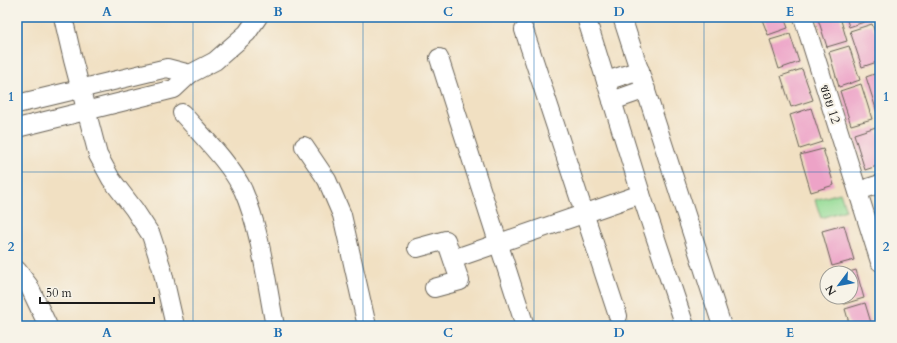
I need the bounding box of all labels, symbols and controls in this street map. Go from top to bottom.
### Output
text: A [102,3,112,21]
text: B [273,3,283,21]
text: C [443,3,453,21]
text: D [613,3,625,21]
text: E [786,3,794,21]
street label: ซอย 12 [815,82,845,126]
text: 1 [8,88,14,106]
text: 1 [883,88,889,106]
text: 2 [8,238,15,256]
text: 2 [883,238,890,256]
north arrow [819,265,859,305]
scale bar [40,279,154,305]
text: N [822,282,840,298]
text: 50 m [46,285,73,301]
text: A [102,324,112,342]
text: B [273,324,283,342]
text: C [443,324,453,342]
text: D [613,324,625,342]
text: E [786,324,794,342]

